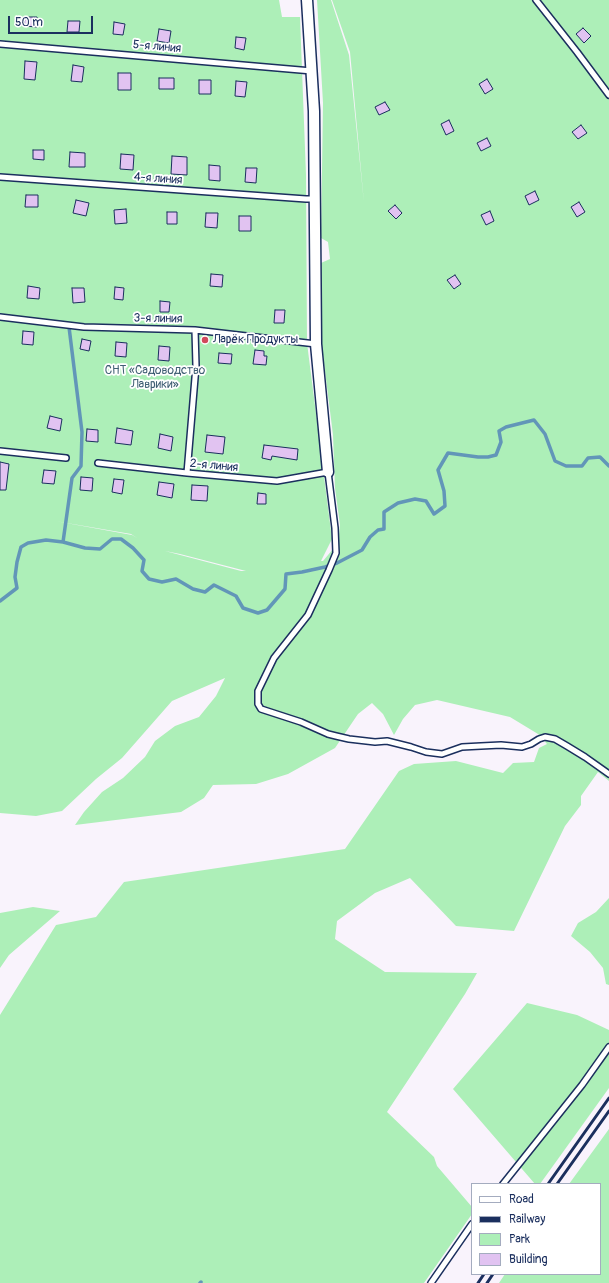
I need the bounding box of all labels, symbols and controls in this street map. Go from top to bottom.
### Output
scale bar [10,8,95,34]
text: 50 m [15,15,43,30]
street label: 5-я линия [132,38,182,56]
street label: 4-я линия [133,170,183,188]
street label: 3-я линия [134,311,182,327]
place label: Ларёк Продукты [213,333,298,347]
marker: Ларёк Продукты [200,335,210,345]
park label: СНТ «Садоводство Лаврики» [105,364,205,392]
street label: 2-я линия [189,457,239,475]
legend [471,1183,601,1275]
text: Road [509,1192,534,1207]
text: Railway [509,1212,545,1227]
text: Park [509,1232,530,1247]
text: Building [509,1252,548,1267]

